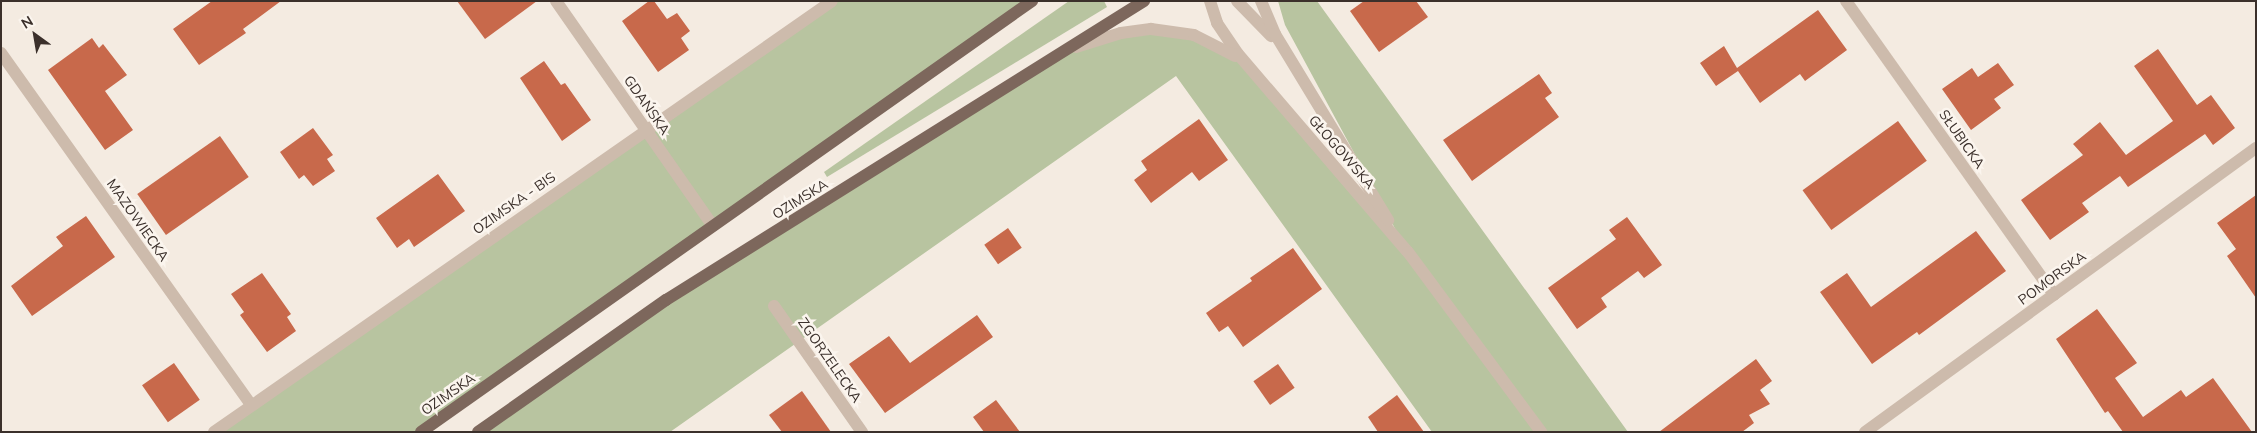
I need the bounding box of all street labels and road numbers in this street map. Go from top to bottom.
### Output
street label: GDAŃSKA [620,72,674,138]
street label: SŁUBICKA [1936,106,1988,172]
street label: GŁOGOWSKA [1306,112,1378,192]
street label: OZIMSKA - BIS [469,168,559,238]
street label: OZIMSKA [769,175,831,223]
street label: MAZOWIECKA [103,176,173,264]
street label: POMORSKA [2015,248,2089,308]
street label: ZGORZELECKA [795,314,865,406]
street label: OZIMSKA [418,369,478,419]

